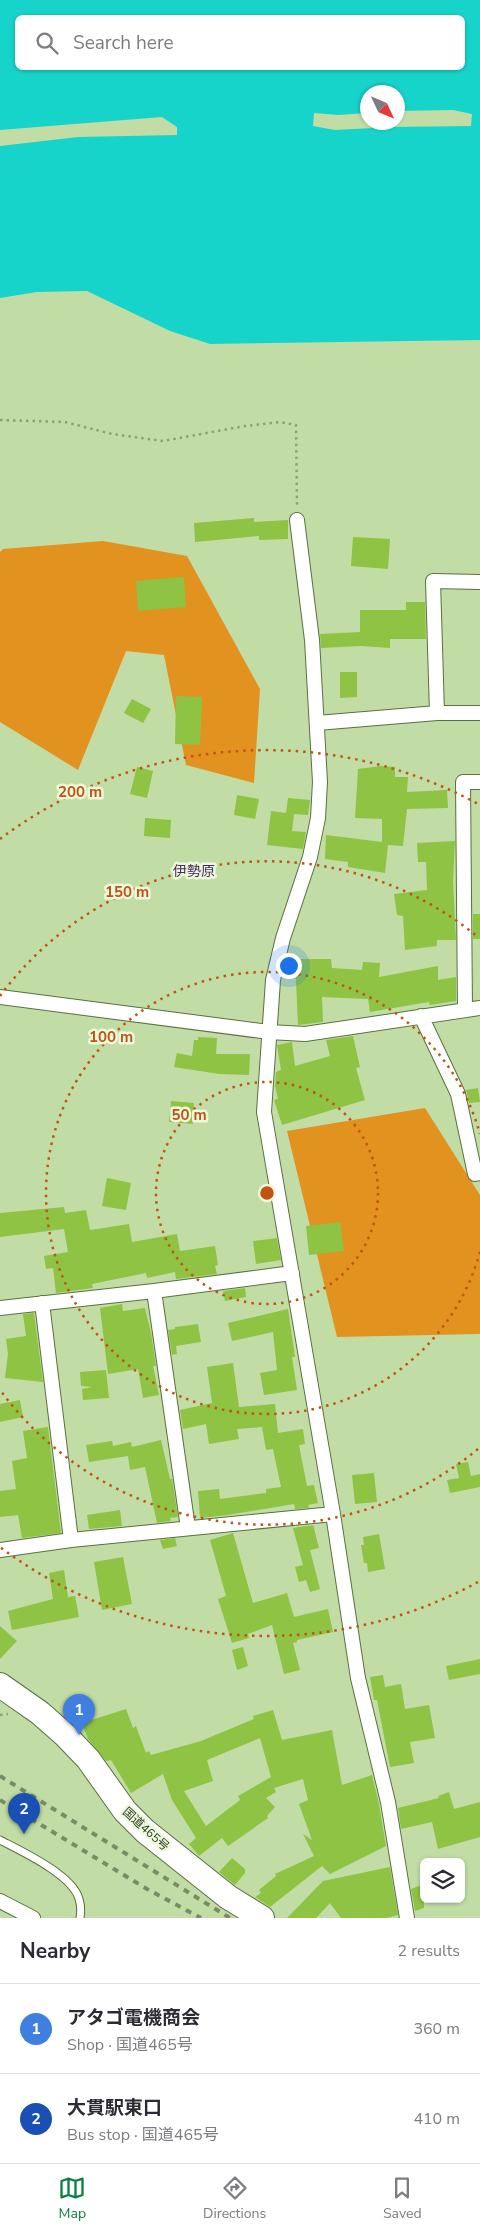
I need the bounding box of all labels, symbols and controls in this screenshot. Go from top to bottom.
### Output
search box [15,15,465,70]
icon: search [33,29,61,57]
text: Search here [73,30,174,56]
north arrow [360,85,405,130]
text: 200 m [58,782,102,802]
district label: 伊勢原 [173,862,215,881]
text: 150 m [105,882,149,902]
your location [276,953,302,979]
text: 100 m [89,1027,133,1047]
text: 50 m [171,1105,207,1125]
centre of rings [258,1184,276,1202]
pin: 1 [63,1694,95,1735]
pin: 2 [8,1793,40,1834]
street label: 国道465号 [119,1804,173,1854]
map controls [420,1858,465,1903]
button: layers [420,1858,465,1903]
text: Nearby [20,1937,90,1965]
text: 2 results [398,1940,460,1962]
text: アタゴ電機商会 [67,2005,200,2031]
text: 1 [31,2018,41,2040]
text: 360 m [413,2018,460,2040]
text: Shop · 国道465号 [67,2034,193,2056]
text: 大貫駅東口 [67,2095,162,2121]
text: 2 [31,2108,41,2130]
text: 410 m [413,2108,460,2130]
text: Bus stop · 国道465号 [67,2124,219,2146]
tab: Map [58,2174,86,2223]
tab: Directions [203,2174,266,2223]
tab: Saved [383,2174,422,2223]

